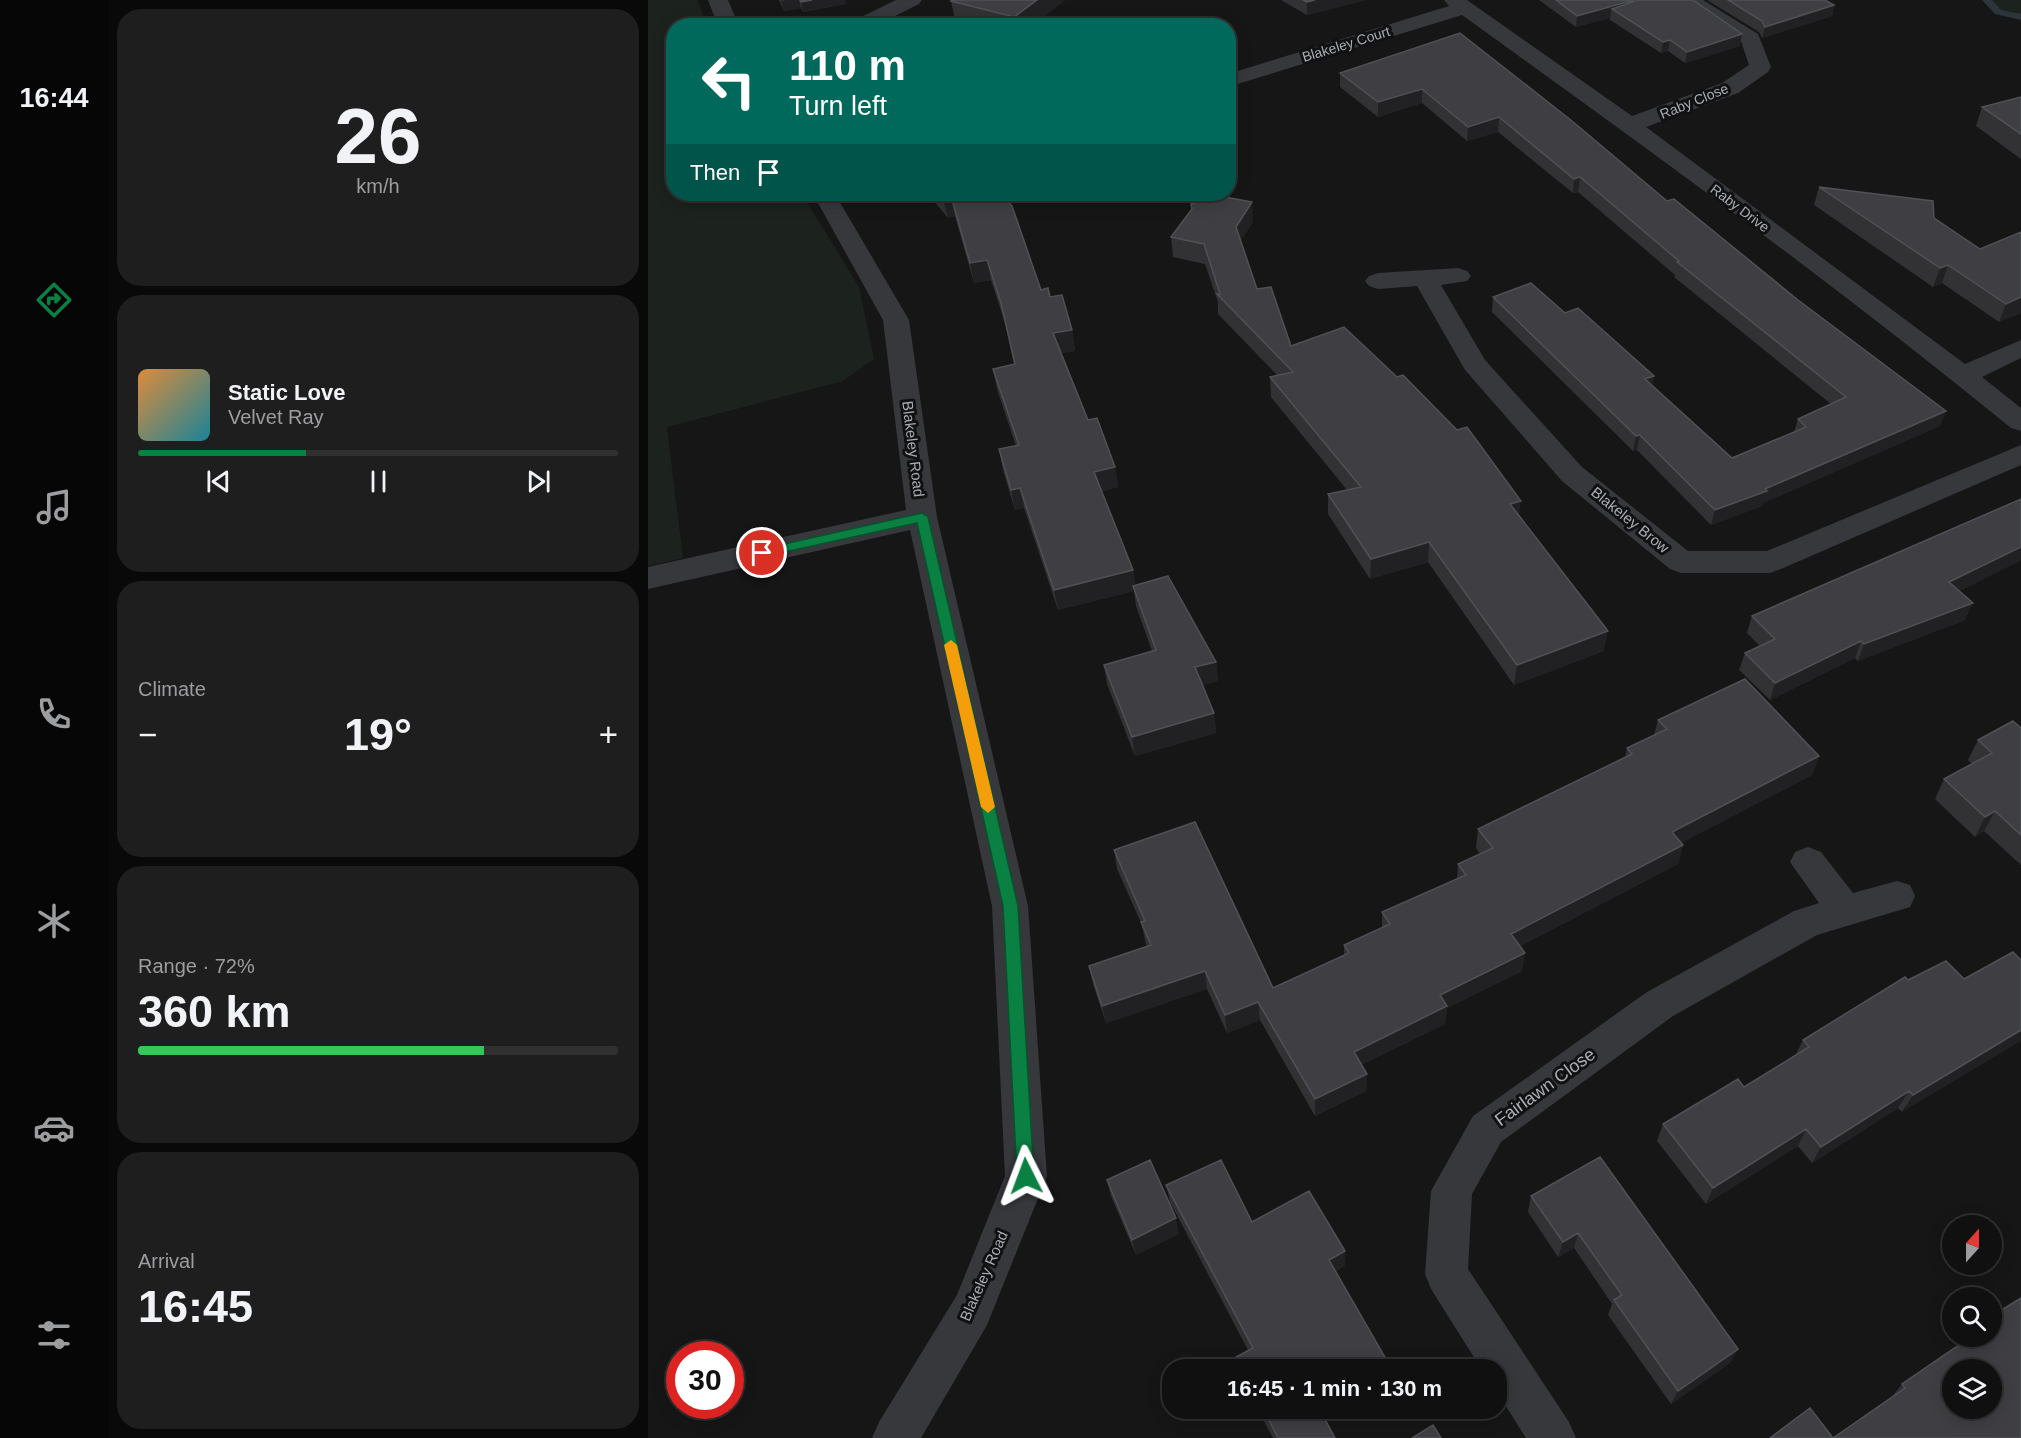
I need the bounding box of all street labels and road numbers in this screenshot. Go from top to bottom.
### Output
street label: Blakeley Court [1300,23,1392,65]
street label: Raby Close [1657,80,1731,122]
street label: Raby Drive [1708,181,1773,235]
street label: Blakeley Road [899,400,928,498]
street label: Blakeley Brow [1588,483,1673,556]
street label: Fairlawn Close [1491,1044,1599,1130]
street label: Blakeley Road [956,1228,1011,1323]

